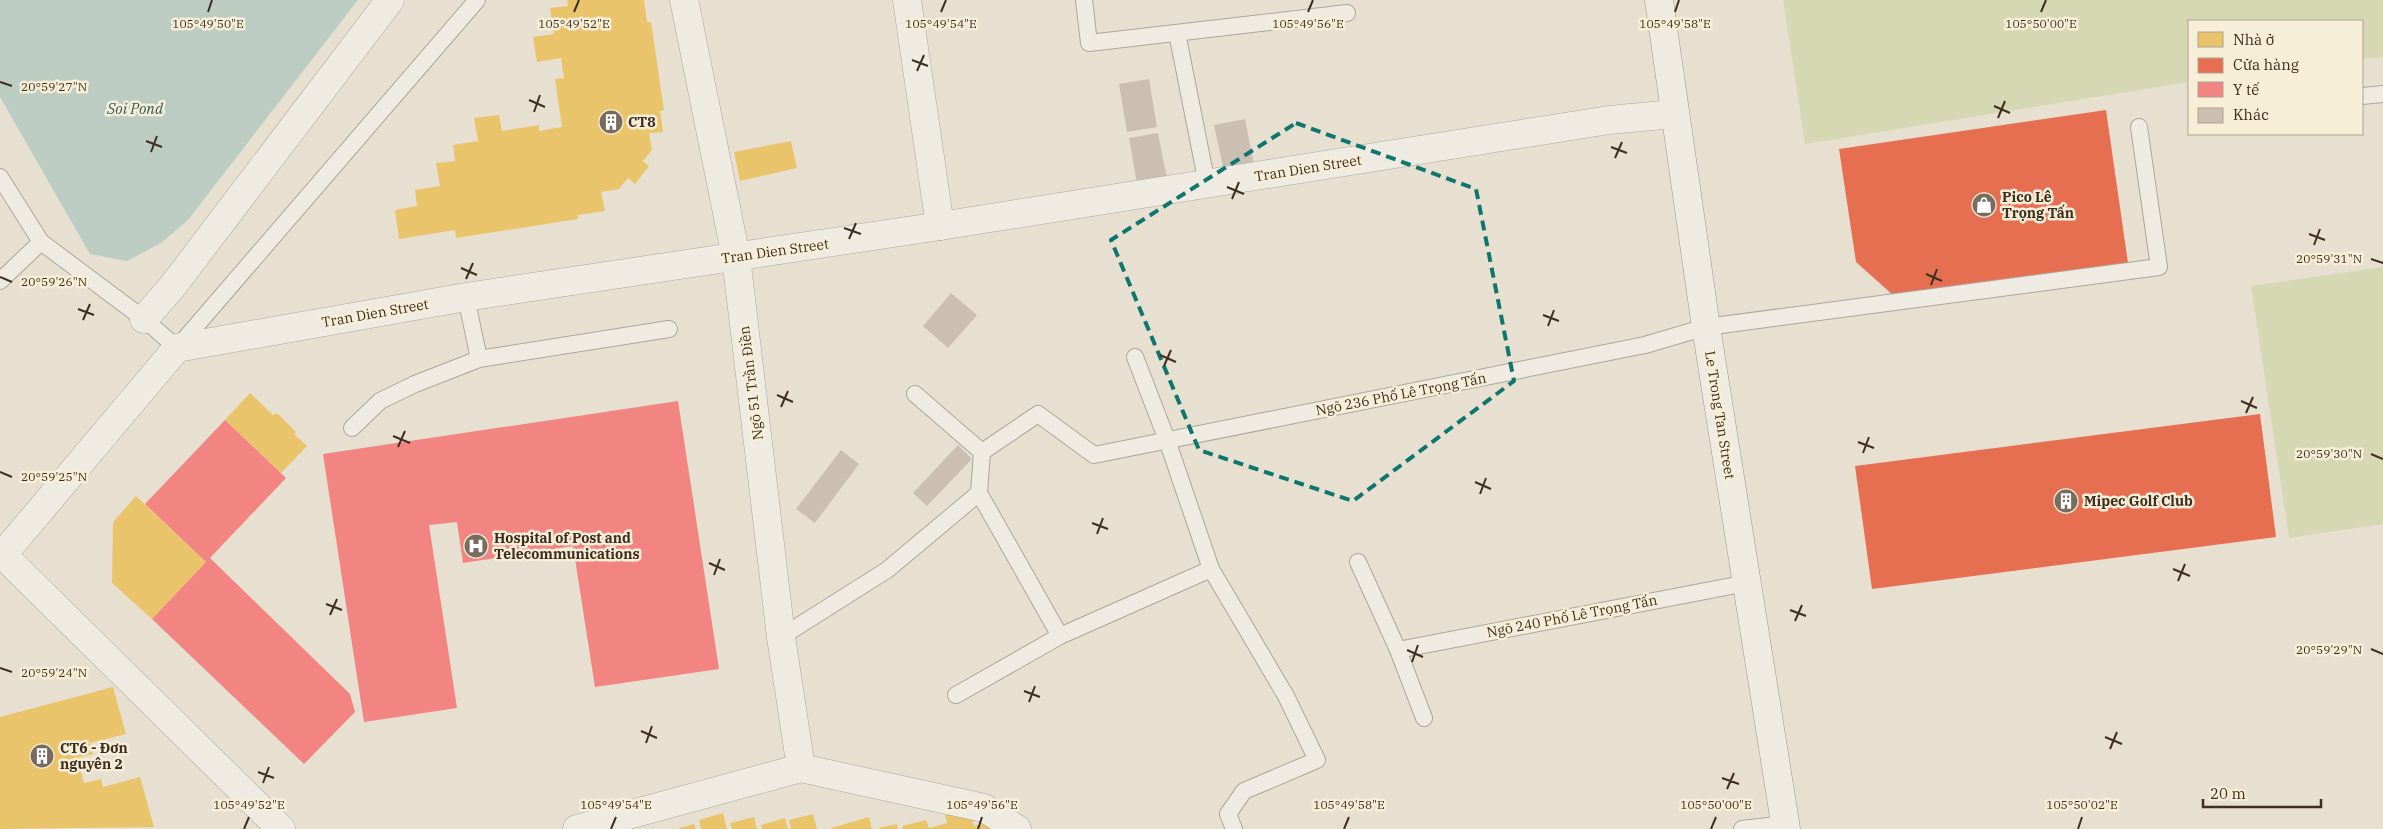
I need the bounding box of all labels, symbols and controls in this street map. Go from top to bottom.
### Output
text: 105°49'50"E [172,16,244,31]
text: 105°49'52"E [538,16,610,31]
text: 105°49'54"E [905,16,977,31]
text: 105°49'56"E [1272,16,1344,31]
text: 105°49'58"E [1639,16,1711,31]
text: 105°50'00"E [2005,16,2077,31]
legend [2188,20,2363,135]
text: Nhà ở [2233,30,2274,49]
text: Cửa hàng [2233,55,2299,74]
text: 20°59'27"N [21,79,87,94]
text: Y tế [2233,80,2259,99]
water label: Soi Pond [106,99,164,118]
text: Khác [2233,105,2269,124]
building icon: CT8 [598,109,624,135]
place label: CT8 [628,113,656,131]
street label: Tran Dien Street [1253,151,1363,185]
place label: Pico Lê Trọng Tấn [2002,188,2074,222]
shop icon: Pico Lê Trọng Tấn [1971,192,1997,218]
street label: Tran Dien Street [720,235,830,267]
text: 20°59'31"N [2296,251,2362,266]
text: 20°59'26"N [21,274,87,289]
street label: Tran Dien Street [320,295,430,331]
street label: Ngõ 51 Trần Điền [735,325,767,441]
street label: Le Trong Tan Street [1701,350,1739,480]
street label: Ngõ 236 Phố Lê Trọng Tấn [1314,369,1488,419]
text: 20°59'30"N [2296,446,2362,461]
text: 20°59'25"N [21,469,87,484]
building icon: Mipec Golf Club [2053,488,2079,514]
place label: Mipec Golf Club [2084,492,2193,510]
place label: Hospital of Post and Telecommunications [494,529,640,563]
hospital icon: Hospital of Post and Telecommunications [463,533,489,559]
street label: Ngõ 240 Phố Lê Trọng Tấn [1485,591,1659,641]
text: 20°59'29"N [2296,642,2362,657]
text: 20°59'24"N [21,665,87,680]
place label: CT6 - Đơn nguyên 2 [60,739,128,773]
building icon: CT6 - Đơn nguyên 2 [29,743,55,769]
scale bar [2203,776,2320,808]
text: 20 m [2210,784,2246,803]
text: 105°49'52"E [213,797,285,812]
text: 105°49'54"E [580,797,652,812]
text: 105°49'56"E [946,797,1018,812]
text: 105°49'58"E [1313,797,1385,812]
text: 105°50'00"E [1680,797,1752,812]
text: 105°50'02"E [2046,797,2118,812]

